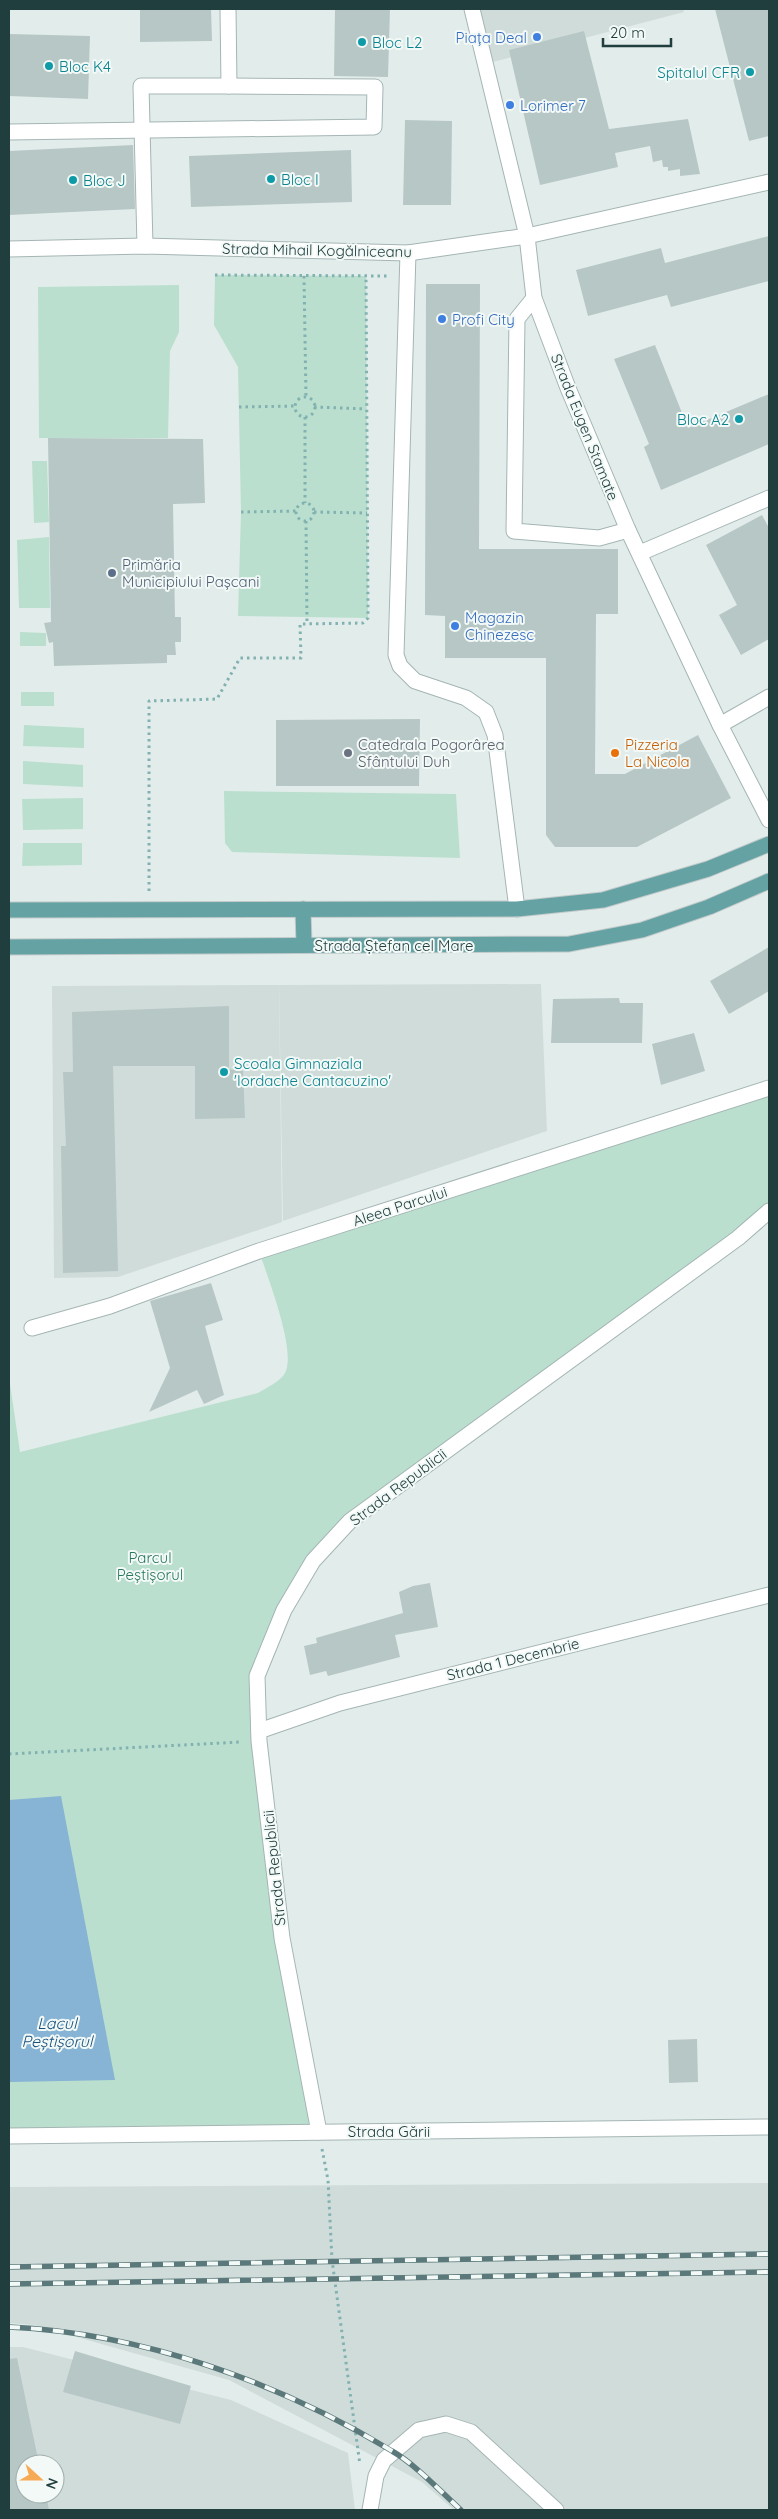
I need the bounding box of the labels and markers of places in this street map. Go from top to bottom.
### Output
place label: Piața Deal [456,28,527,47]
marker: Piața Deal [531,31,543,43]
place label: Bloc L2 [372,33,422,52]
marker: Bloc L2 [356,36,368,48]
place label: Bloc K4 [59,57,111,76]
marker: Bloc K4 [43,60,55,72]
place label: Spitalul CFR [657,63,740,82]
marker: Spitalul CFR [744,66,756,78]
place label: Lorimer 7 [520,96,586,115]
marker: Lorimer 7 [504,99,516,111]
place label: Bloc I [281,170,319,189]
place label: Bloc J [83,171,126,190]
marker: Bloc I [265,173,277,185]
marker: Bloc J [67,174,79,186]
place label: Profi City [452,310,515,329]
marker: Profi City [436,313,448,325]
place label: Bloc A2 [677,410,729,429]
marker: Bloc A2 [733,413,745,425]
place label: Primăria Municipiului Pașcani [122,555,260,591]
marker: Primăria Municipiului Pașcani [106,567,118,579]
place label: Magazin Chinezesc [465,608,534,644]
marker: Magazin Chinezesc [449,620,461,632]
place label: Catedrala Pogorârea Sfântului Duh [358,735,505,771]
place label: Pizzeria La Nicola [625,735,690,771]
marker: Catedrala Pogorârea Sfântului Duh [342,747,354,759]
marker: Pizzeria La Nicola [609,747,621,759]
place label: Scoala Gimnaziala 'Iordache Cantacuzino' [234,1054,391,1090]
marker: Scoala Gimnaziala 'Iordache Cantacuzino' [218,1066,230,1078]

